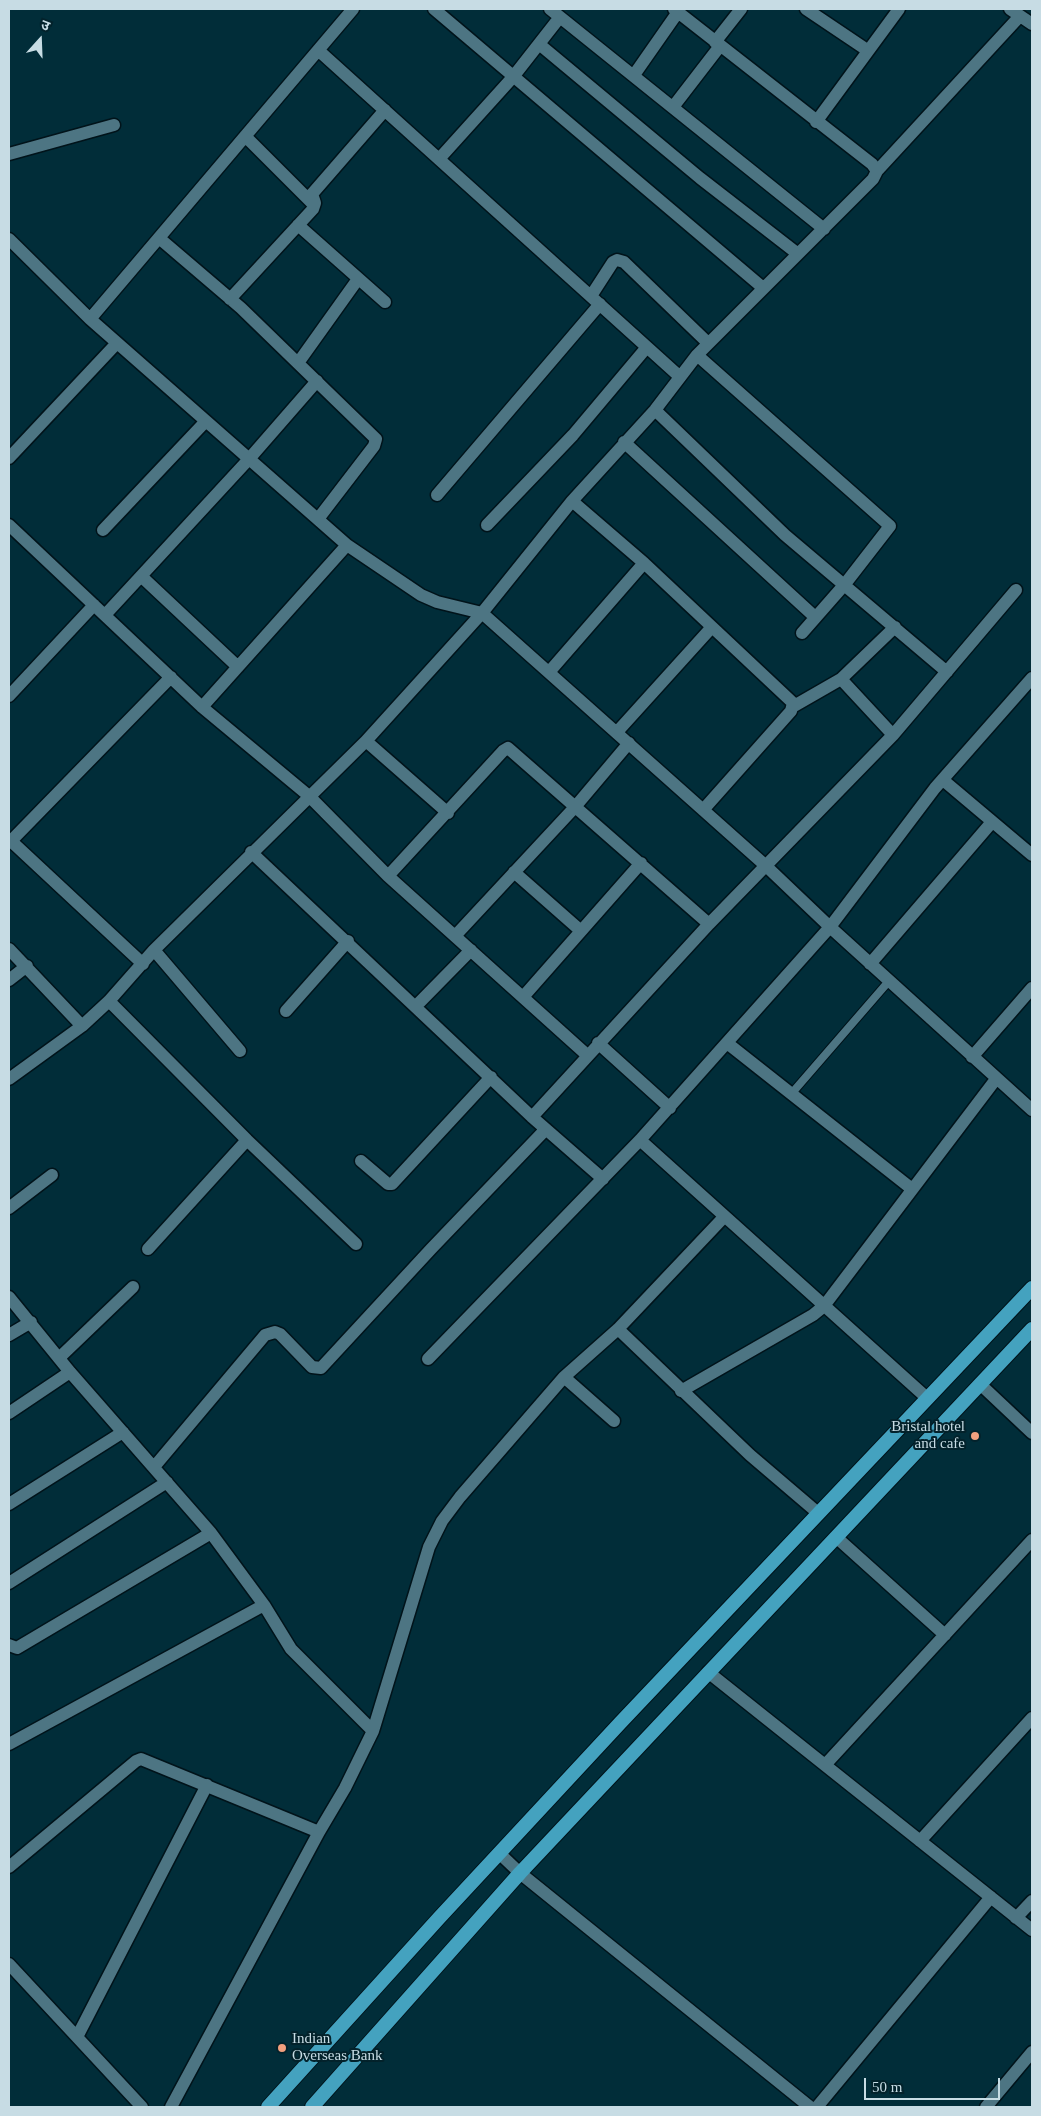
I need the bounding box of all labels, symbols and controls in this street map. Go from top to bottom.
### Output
north arrow [15,15,65,65]
text: उ [39,17,52,34]
place label: Bristal hotel and cafe [891,1418,965,1453]
marker: Bristal hotel and cafe [969,1430,981,1442]
place label: Indian Overseas Bank [292,2030,382,2065]
marker: Indian Overseas Bank [276,2042,288,2054]
scale bar [866,2068,1002,2100]
text: 50 m [872,2079,902,2095]

